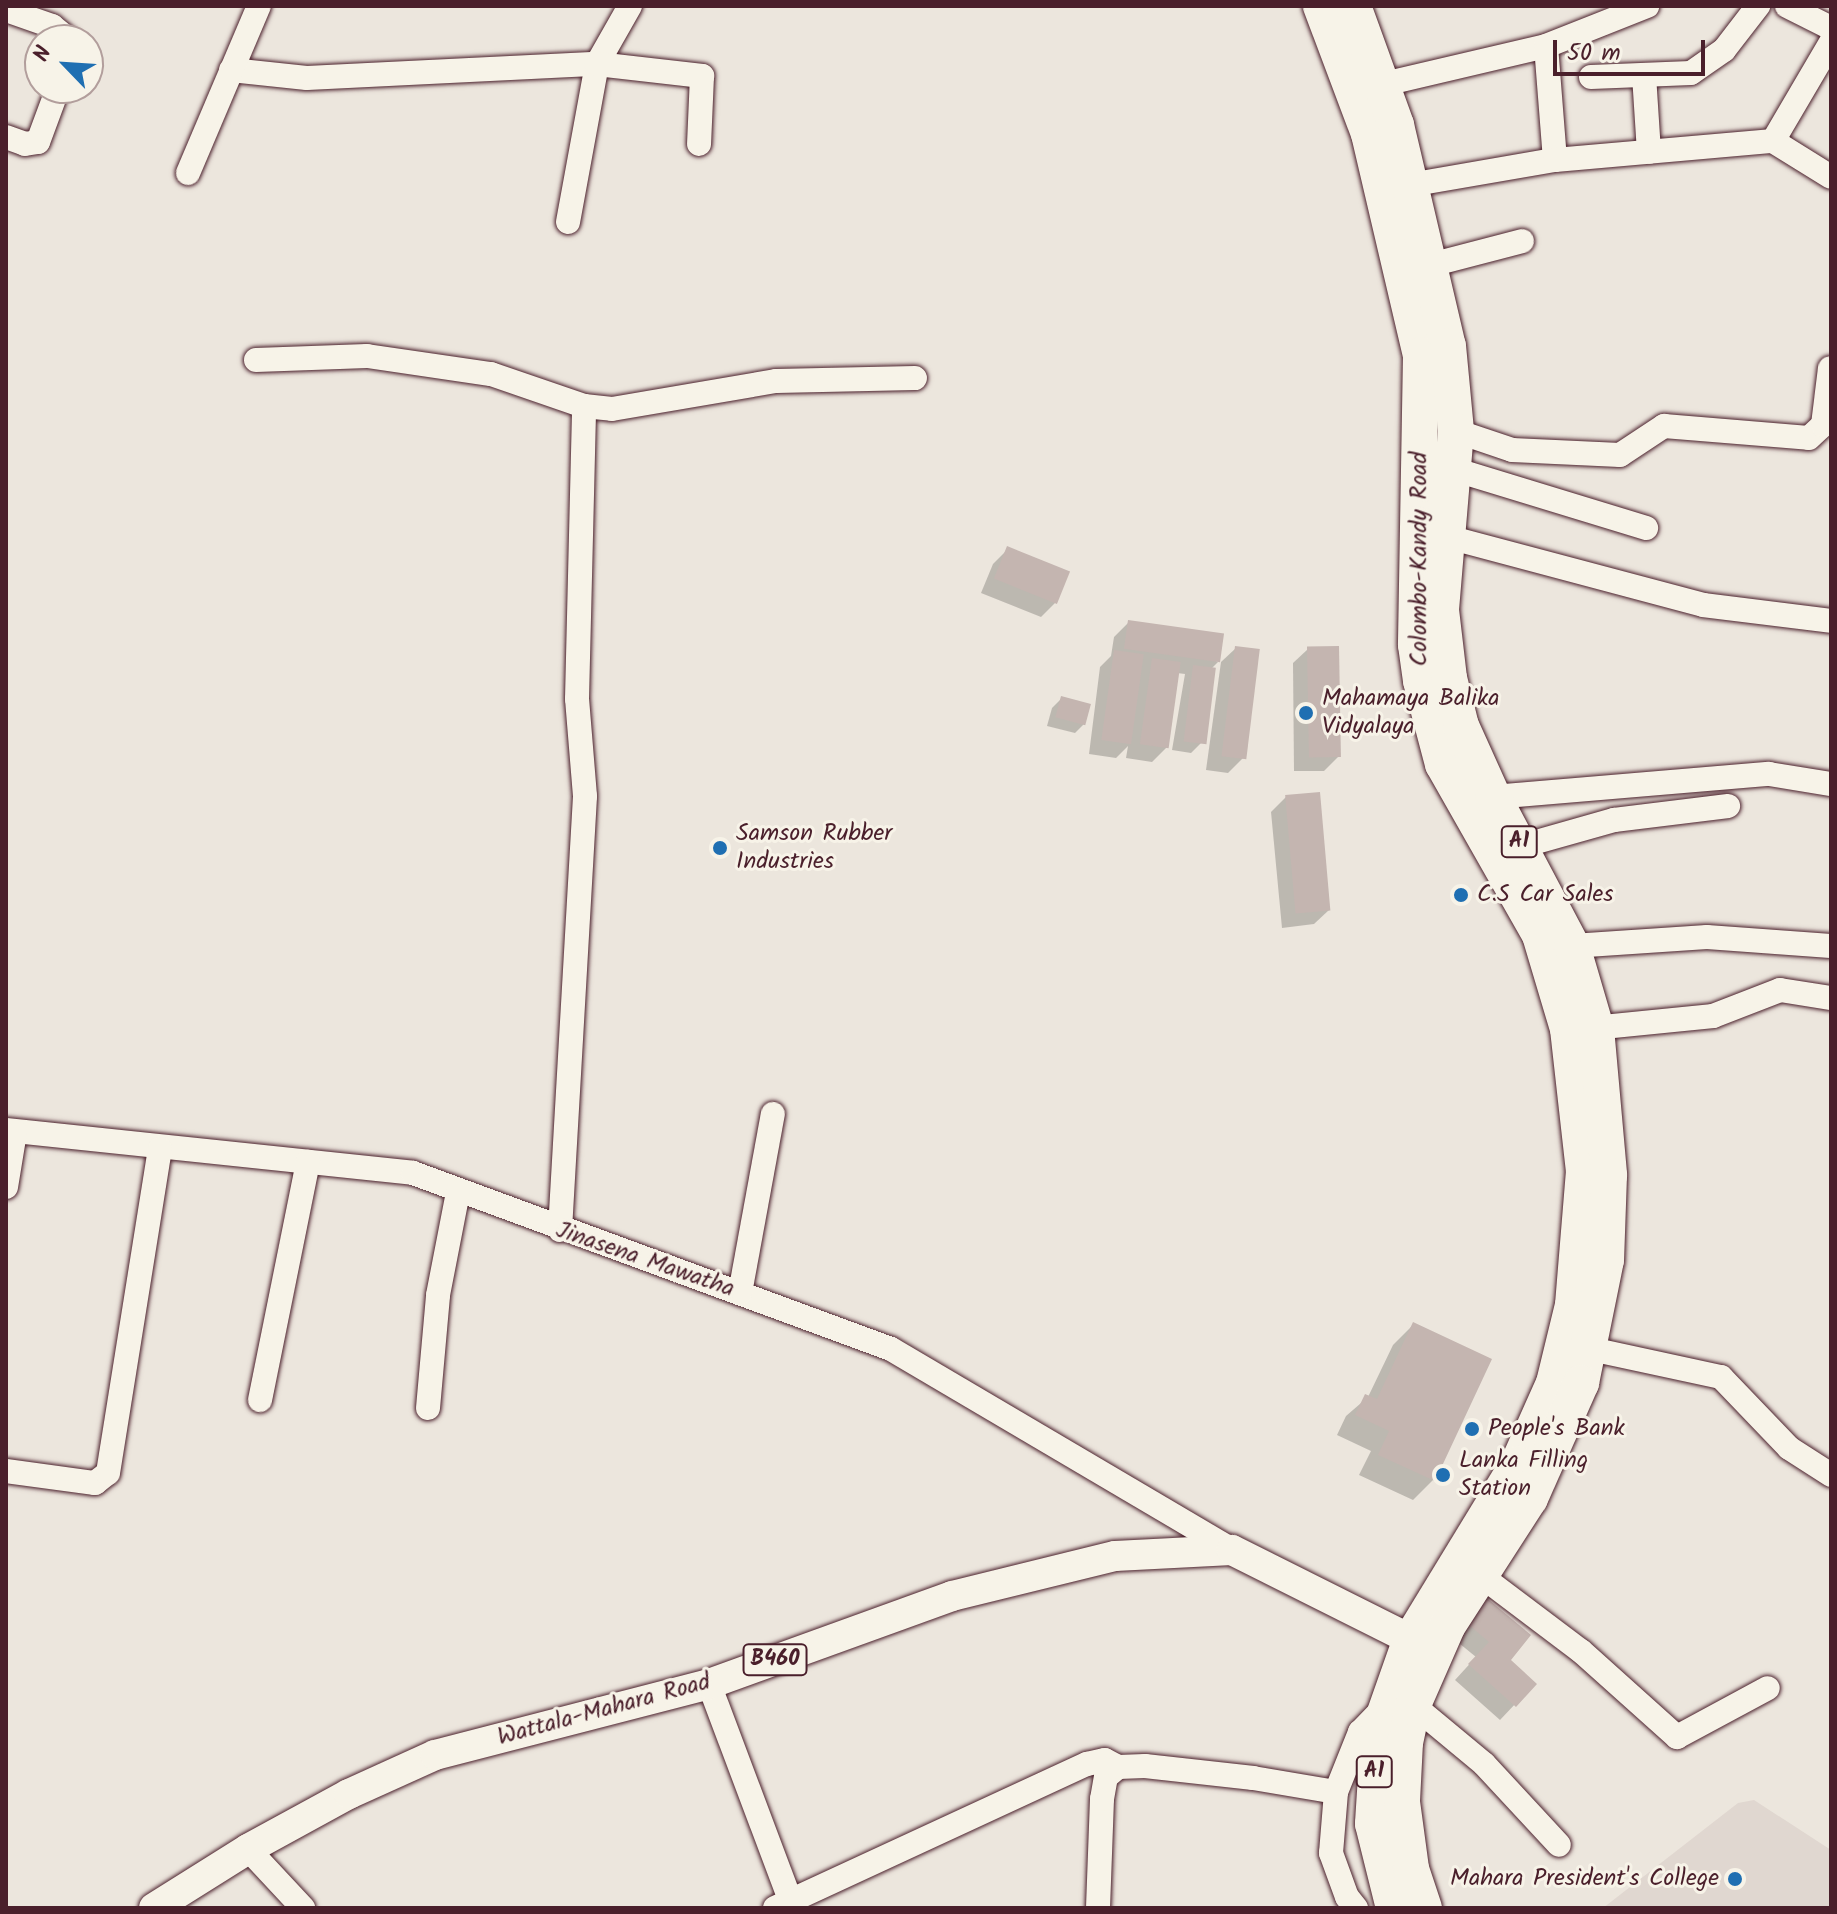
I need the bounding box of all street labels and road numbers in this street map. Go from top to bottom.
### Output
street label: Colombo-Kandy Road [1406,452,1434,666]
road number: A1 [1499,824,1539,860]
street label: Jinasena Mawatha [552,1216,738,1304]
road number: B460 [741,1642,809,1678]
street label: Wattala-Mahara Road [494,1668,714,1752]
road number: A1 [1354,1754,1394,1790]

